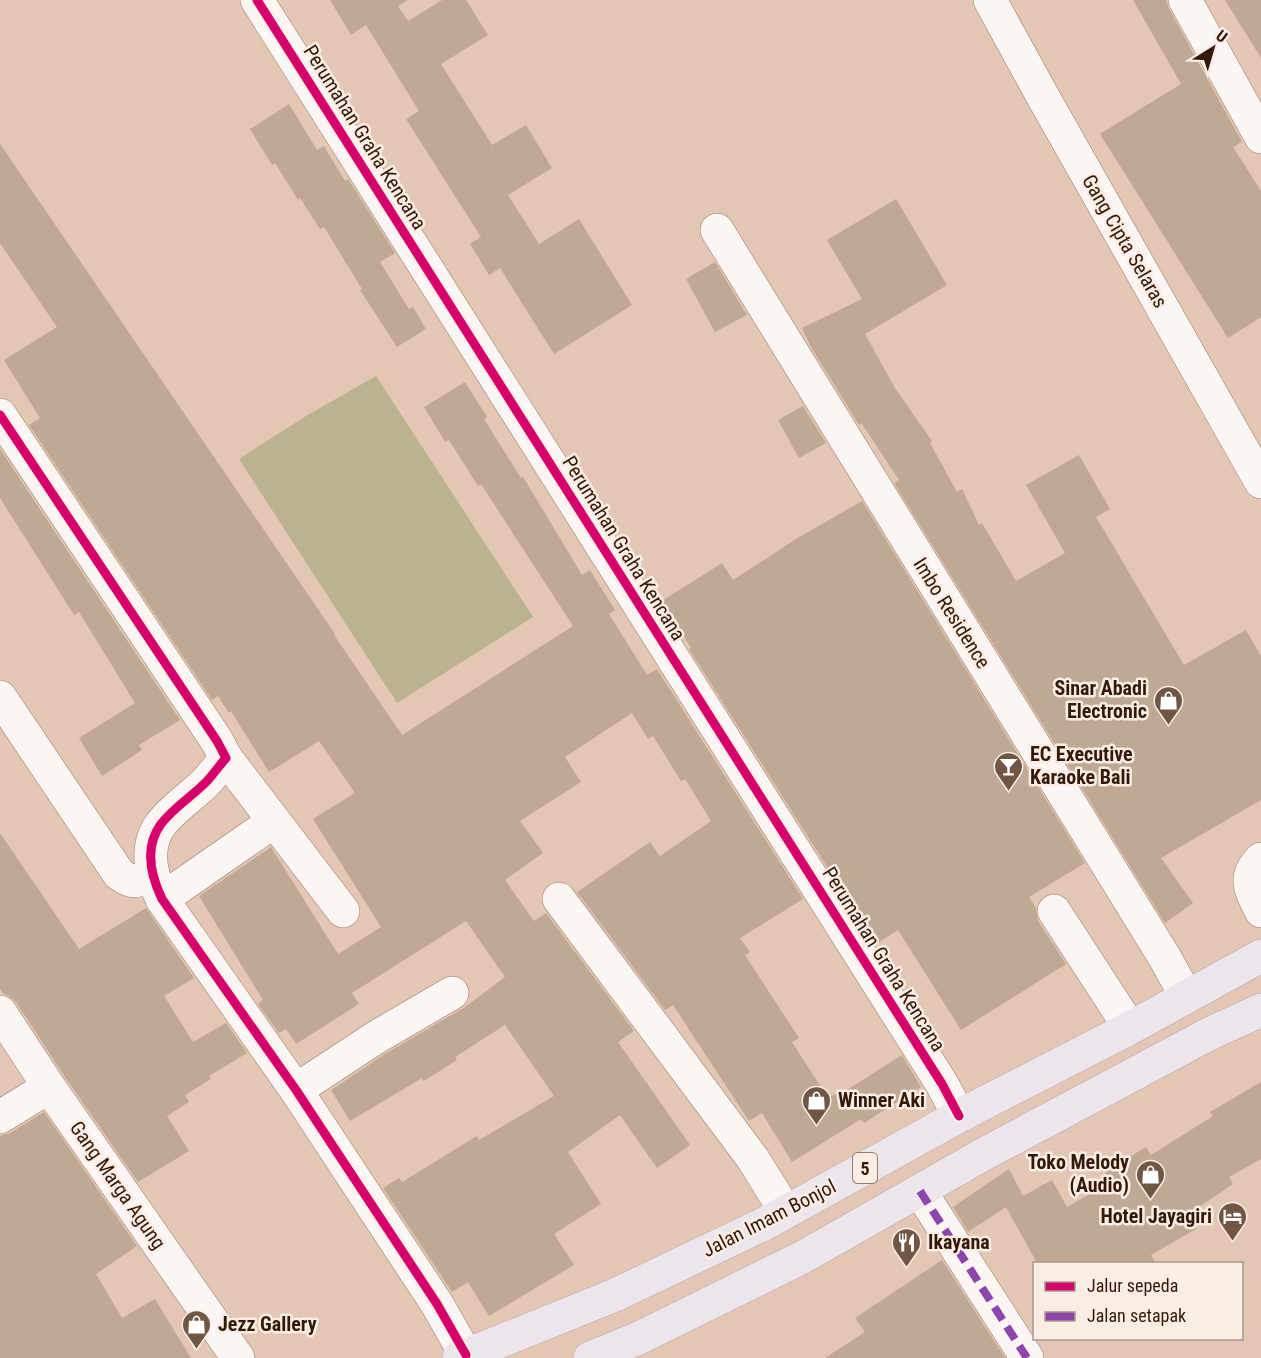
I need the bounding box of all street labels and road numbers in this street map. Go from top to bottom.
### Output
street label: Perumahan Graha Kencana [298,40,432,234]
street label: Gang Cipta Selaras [1077,170,1173,312]
street label: Perumahan Graha Kencana [557,451,691,645]
street label: Imbo Residence [908,553,996,673]
street label: Perumahan Graha Kencana [817,862,951,1056]
street label: Gang Marga Agung [65,1116,171,1254]
road number: 5 [853,1153,877,1183]
street label: Jalan Imam Bonjol [698,1174,840,1262]

